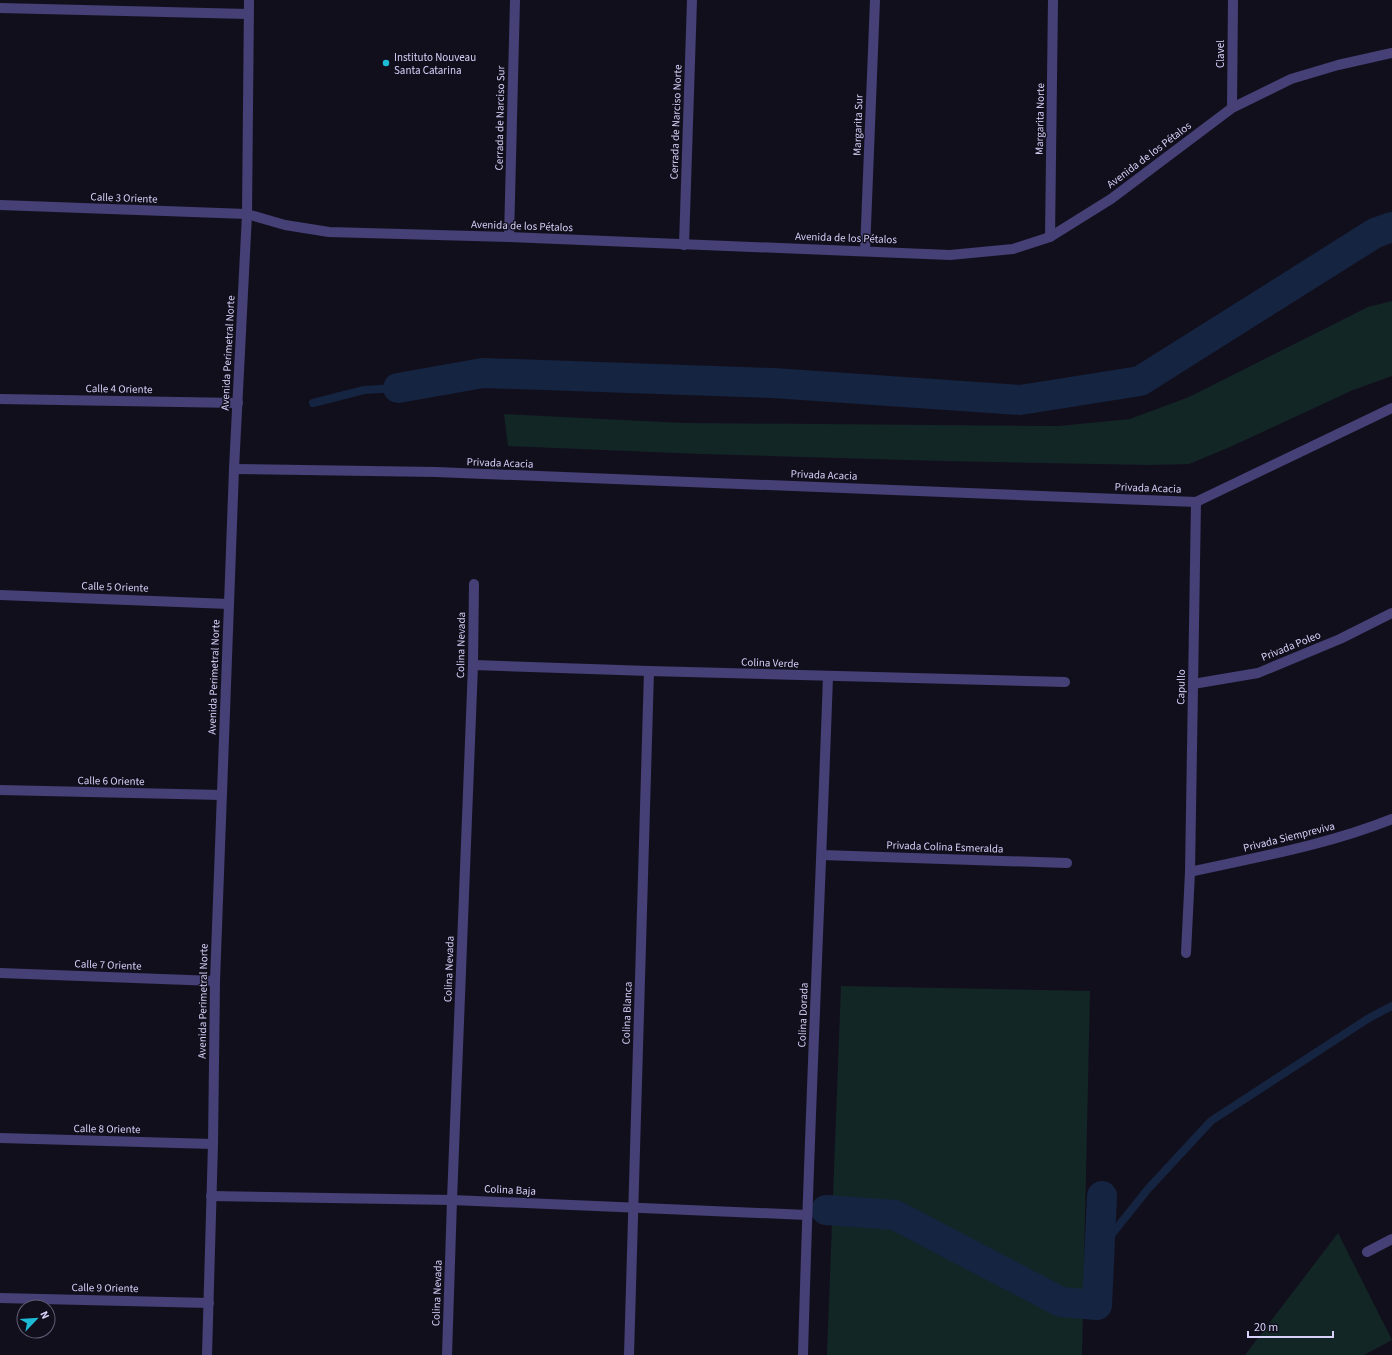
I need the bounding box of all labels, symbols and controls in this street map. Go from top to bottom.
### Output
street label: Clavel [1213,40,1228,68]
place label: Instituto Nouveau Santa Catarina [394,50,476,78]
marker: Instituto Nouveau Santa Catarina [381,58,391,68]
street label: Cerrada de Narciso Norte [666,64,686,180]
street label: Cerrada de Narciso Sur [492,65,508,171]
street label: Margarita Norte [1032,82,1048,155]
street label: Margarita Sur [849,94,867,156]
street label: Avenida de los Pétalos [1104,118,1195,192]
street label: Calle 3 Oriente [90,189,158,207]
street label: Avenida de los Pétalos [471,217,574,235]
street label: Avenida de los Pétalos [795,229,898,247]
street label: Avenida Perimetral Norte [217,295,239,411]
street label: Calle 4 Oriente [85,381,153,397]
street label: Privada Acacia [466,454,534,472]
street label: Privada Acacia [790,466,858,484]
street label: Privada Acacia [1114,479,1182,497]
street label: Calle 5 Oriente [81,578,149,596]
street label: Colina Nevada [453,612,469,678]
street label: Avenida Perimetral Norte [204,619,224,735]
street label: Privada Poleo [1259,627,1323,665]
street label: Colina Verde [741,654,800,672]
street label: Capullo [1173,669,1189,705]
street label: Calle 6 Oriente [77,773,145,789]
street label: Privada Siempreviva [1242,818,1336,856]
street label: Privada Colina Esmeralda [886,837,1004,857]
street label: Colina Nevada [440,936,458,1002]
street label: Avenida Perimetral Norte [194,943,212,1059]
street label: Calle 7 Oriente [74,956,142,974]
street label: Colina Blanca [618,981,636,1045]
street label: Colina Dorada [794,982,812,1048]
street label: Calle 8 Oriente [73,1121,141,1137]
street label: Colina Baja [484,1181,536,1199]
street label: Colina Nevada [428,1260,446,1326]
street label: Calle 9 Oriente [71,1280,139,1296]
north arrow [16,1299,56,1339]
text: N [36,1308,53,1321]
scale bar [1248,1313,1333,1339]
text: 20 m [1254,1319,1278,1336]

